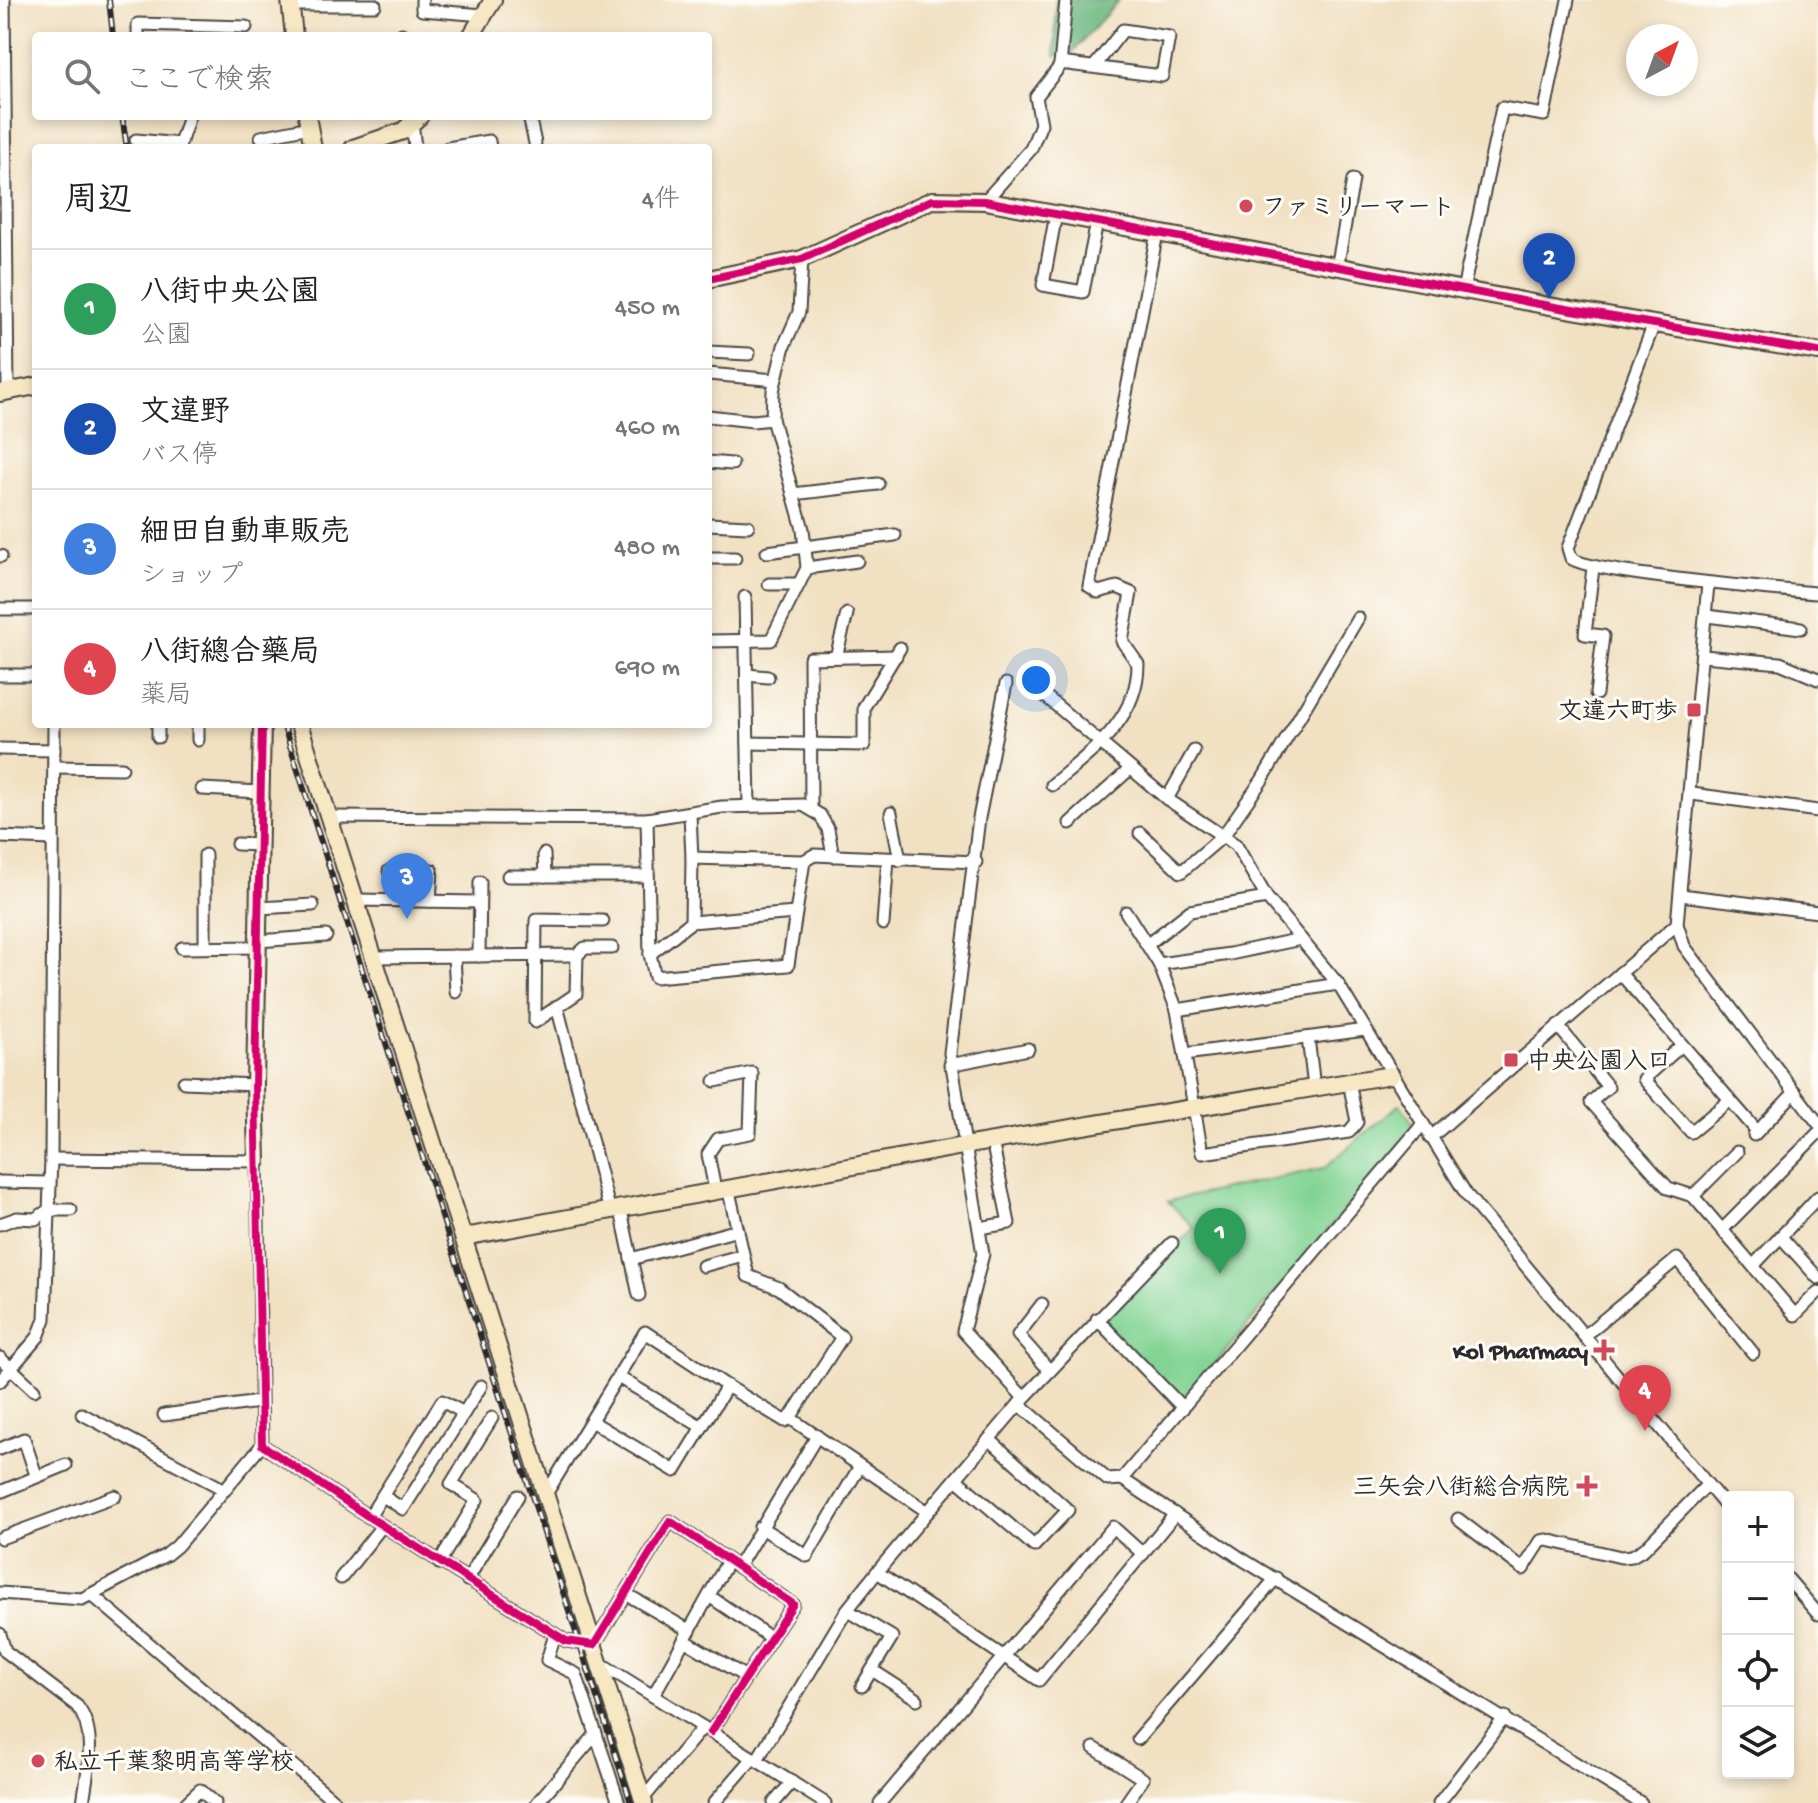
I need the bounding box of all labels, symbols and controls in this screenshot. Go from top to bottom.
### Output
north arrow [1626,24,1698,96]
search box [32,32,712,120]
icon: search [60,54,104,98]
text: ここで検索 [124,65,274,100]
text: 周辺 [64,183,132,223]
text: 4件 [642,186,680,217]
place label: ファミリーマート [1262,195,1455,224]
marker: ファミリーマート [1237,197,1255,215]
pin: 2 [1523,233,1575,299]
text: 八街中央公園 [140,277,320,312]
text: 1 [85,294,95,325]
text: 450 m [615,294,680,325]
text: 公園 [140,322,192,353]
text: 文違野 [140,397,230,432]
text: 2 [84,414,96,445]
text: 460 m [615,414,680,445]
text: バス停 [140,442,218,473]
text: 細田自動車販売 [140,517,350,552]
text: 3 [83,534,97,565]
text: 480 m [614,534,680,565]
text: ショップ [140,562,243,593]
text: 八街總合藥局 [140,637,320,672]
text: 4 [84,654,96,685]
text: 690 m [614,654,680,685]
your location [1016,660,1056,700]
text: 薬局 [140,682,192,713]
place label: 文違六町歩 [1558,698,1678,728]
marker: 文違六町歩 [1685,701,1703,719]
pin: 3 [381,853,433,919]
place label: 中央公園入口 [1527,1048,1671,1078]
marker: 中央公園入口 [1502,1051,1520,1069]
pin: 1 [1194,1208,1246,1274]
place label: Kol Pharmacy [1452,1339,1588,1368]
marker: Kol Pharmacy [1595,1341,1613,1359]
pin: 4 [1619,1365,1671,1431]
place label: 三矢会八街総合病院 [1353,1474,1569,1504]
marker: 三矢会八街総合病院 [1576,1475,1598,1497]
map controls [1722,1491,1794,1779]
button: + [1722,1491,1794,1563]
button: − [1722,1563,1794,1635]
button: locate [1722,1635,1794,1707]
button: layers [1722,1707,1794,1779]
place label: 私立千葉黎明高等学校 [54,1749,294,1779]
marker: 私立千葉黎明高等学校 [29,1752,47,1770]

